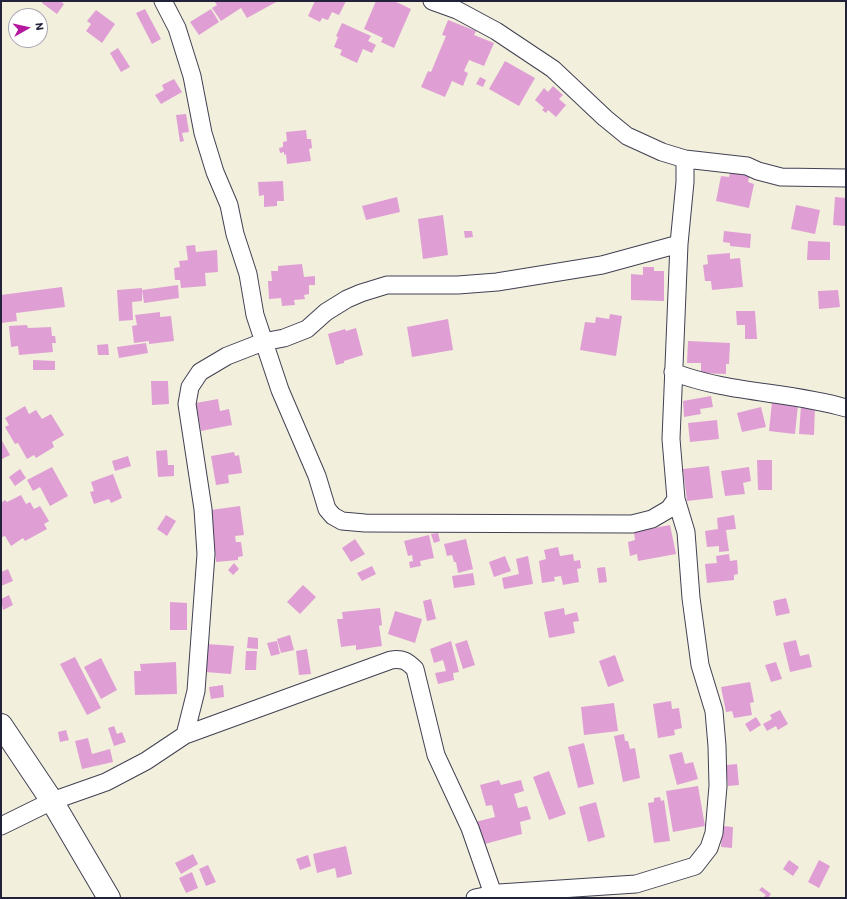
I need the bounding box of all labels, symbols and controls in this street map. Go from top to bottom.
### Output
north arrow [8,8,48,48]
text: N [32,22,46,31]

